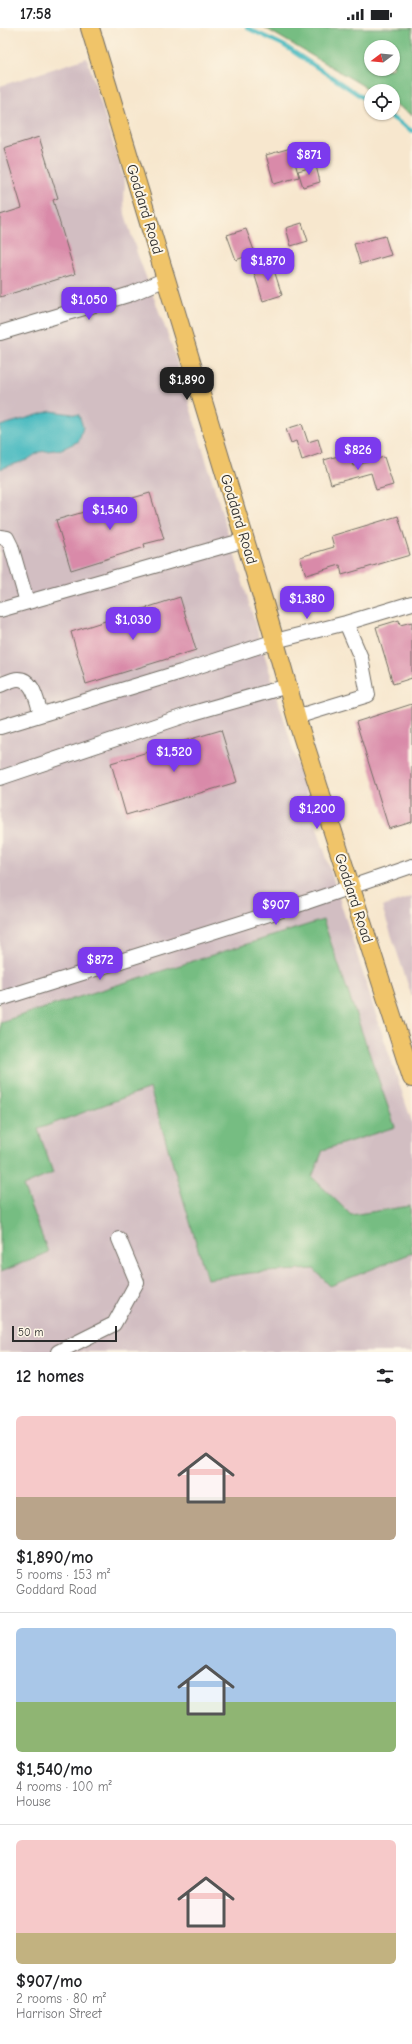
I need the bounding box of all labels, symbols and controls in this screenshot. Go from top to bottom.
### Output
text: 17:58 [20,5,51,23]
north arrow [364,40,400,76]
map controls [364,40,400,120]
button: locate [364,84,400,120]
pin: $871 [285,142,333,176]
text: $871 [296,147,322,162]
street label: Goddard Road [123,162,167,256]
pin: $1,870 [235,248,301,282]
text: $1,870 [250,253,286,268]
pin: $1,050 [56,287,122,321]
text: $1,050 [70,292,108,307]
pin: $1,890 [154,367,220,401]
text: $1,890 [169,372,205,387]
pin: $826 [334,437,382,471]
text: $826 [344,442,372,457]
street label: Goddard Road [217,472,261,566]
pin: $1,540 [77,497,143,531]
text: $1,540 [92,502,128,517]
pin: $1,380 [274,586,340,620]
text: $1,380 [289,591,325,606]
pin: $1,030 [100,607,166,641]
text: $1,030 [115,612,151,627]
pin: $1,520 [141,739,207,773]
text: $1,520 [156,744,192,759]
pin: $1,200 [284,796,350,830]
text: $1,200 [299,801,335,816]
street label: Goddard Road [331,851,377,945]
pin: $907 [252,892,300,926]
text: $907 [262,897,290,912]
pin: $872 [76,947,124,981]
text: $872 [87,952,113,967]
scale bar [12,1324,117,1343]
text: 50 m [18,1326,43,1339]
icon: filters [374,1365,396,1387]
text: 12 homes [16,1367,84,1386]
icon: home [170,1442,242,1514]
text: $1,890/mo [16,1548,93,1567]
text: 5 rooms · 153 m² [16,1567,110,1582]
text: Goddard Road [16,1582,97,1597]
icon: home [170,1654,242,1726]
text: $1,540/mo [16,1760,93,1779]
text: 4 rooms · 100 m² [16,1779,112,1794]
text: House [16,1794,51,1809]
icon: home [170,1866,242,1938]
text: $907/mo [16,1972,82,1991]
text: 2 rooms · 80 m² [16,1991,106,2006]
text: Harrison Street [16,2006,102,2021]

